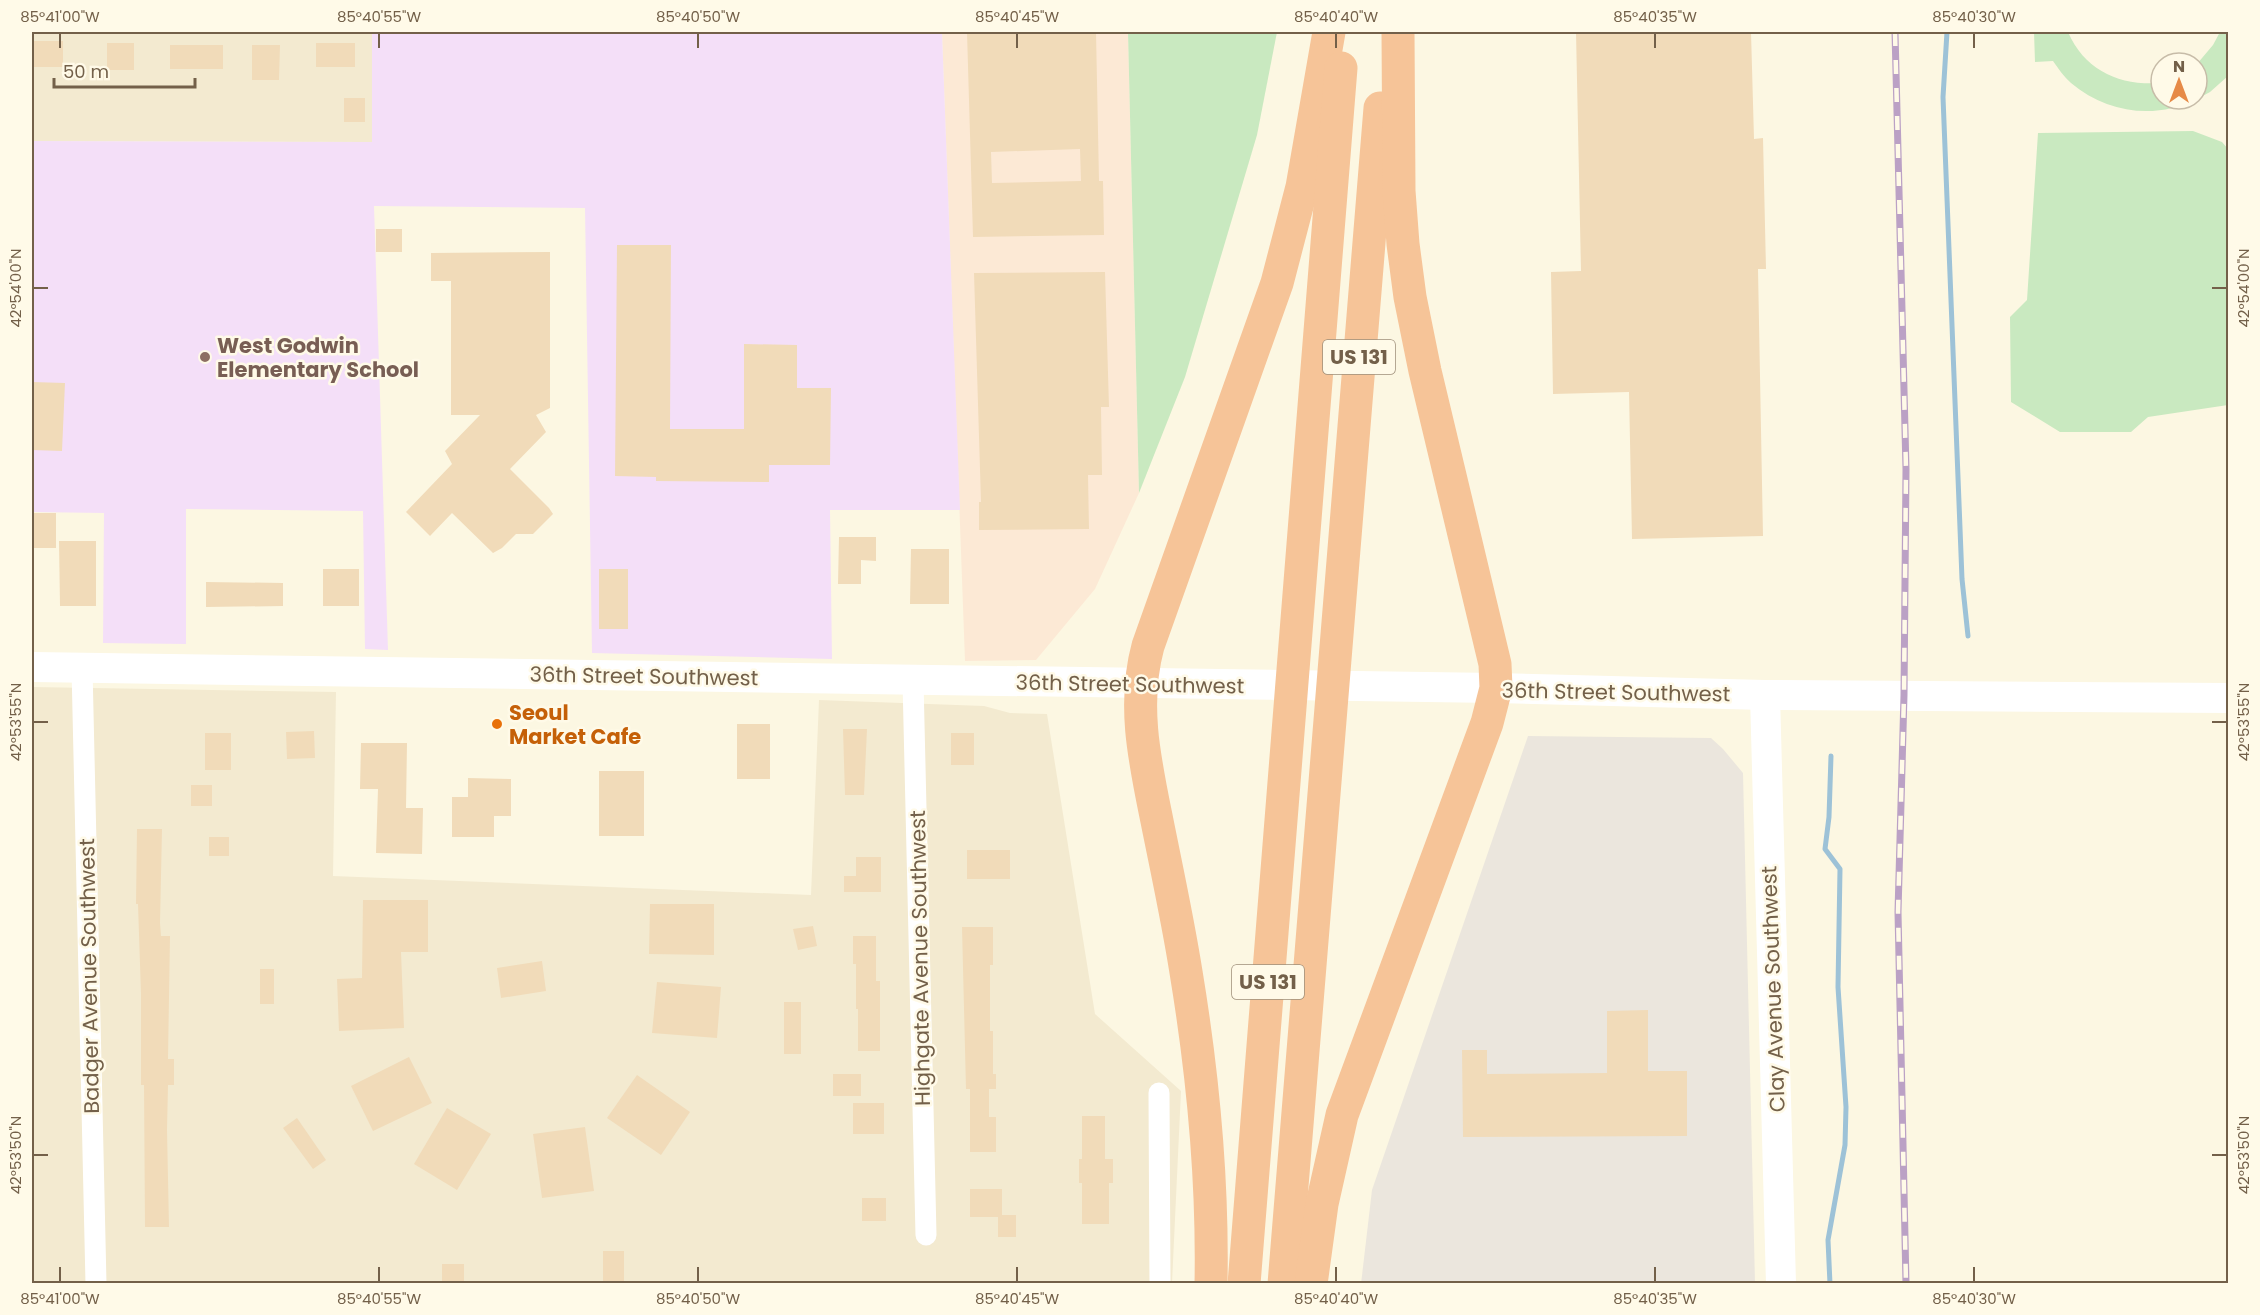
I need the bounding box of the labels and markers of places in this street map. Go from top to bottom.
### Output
place label: West Godwin Elementary School [217,331,419,384]
marker: West Godwin Elementary School [198,350,212,364]
place label: Seoul Market Cafe [509,698,641,751]
marker: Seoul Market Cafe [490,717,504,731]

